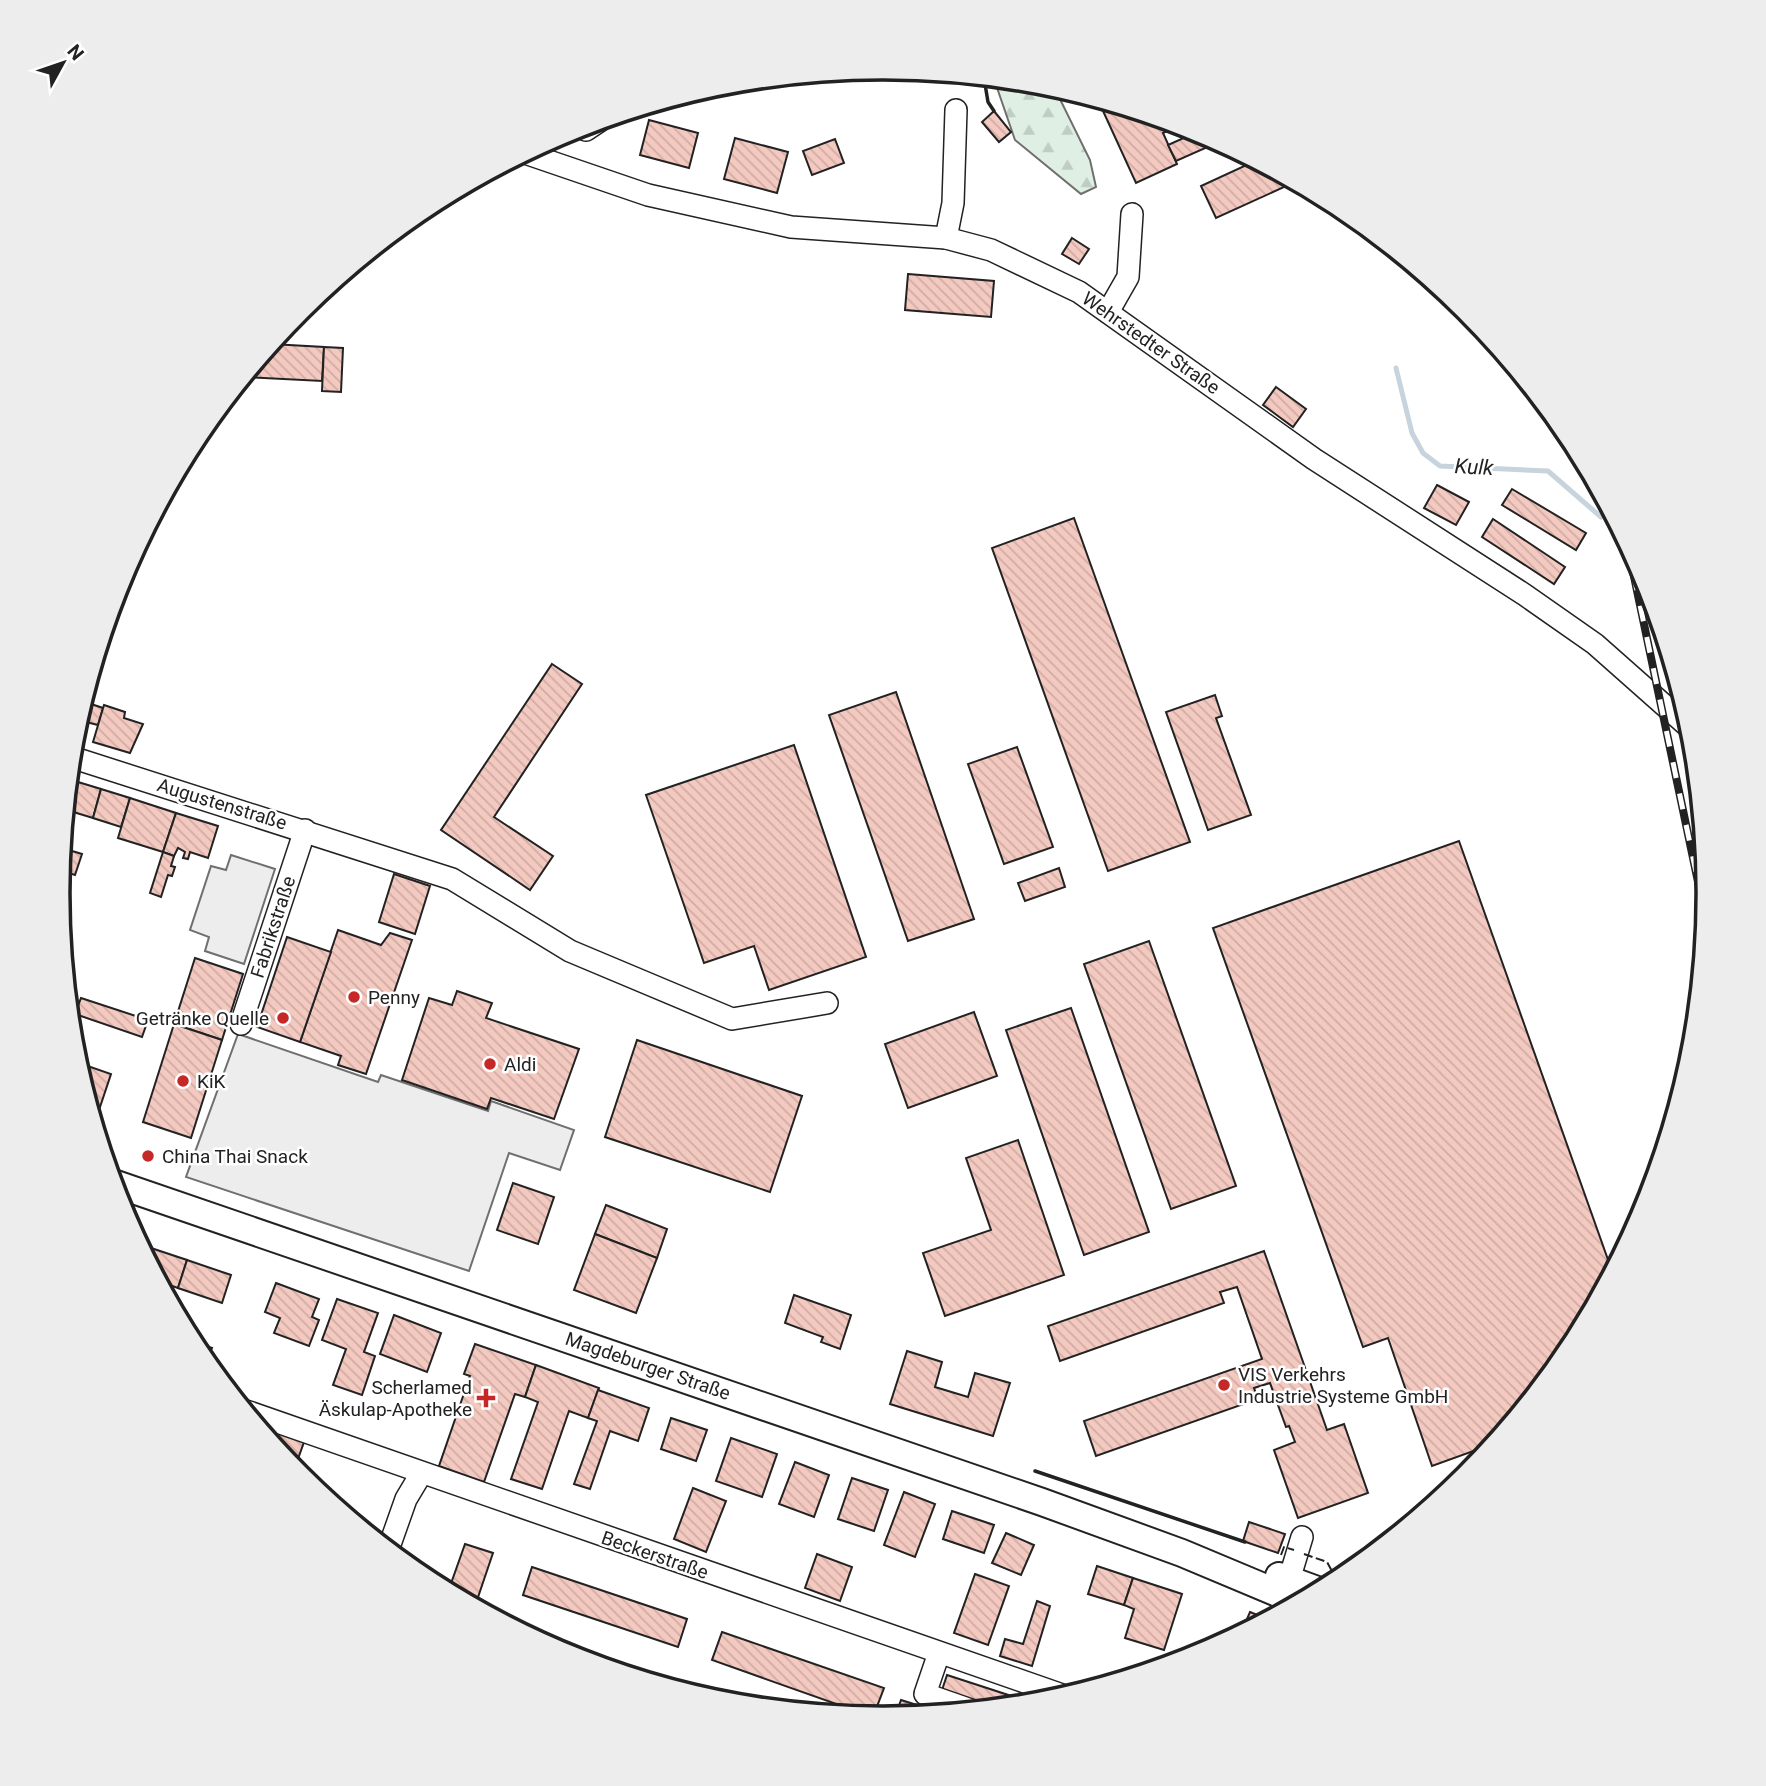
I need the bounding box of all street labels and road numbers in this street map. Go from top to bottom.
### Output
street label: Wehrstedter Straße [1078,287,1224,399]
street label: Augustenstraße [154,773,290,835]
street label: Fabrikstraße [246,873,300,981]
street label: Magdeburger Straße [562,1327,734,1405]
street label: Beckerstraße [598,1526,712,1584]

